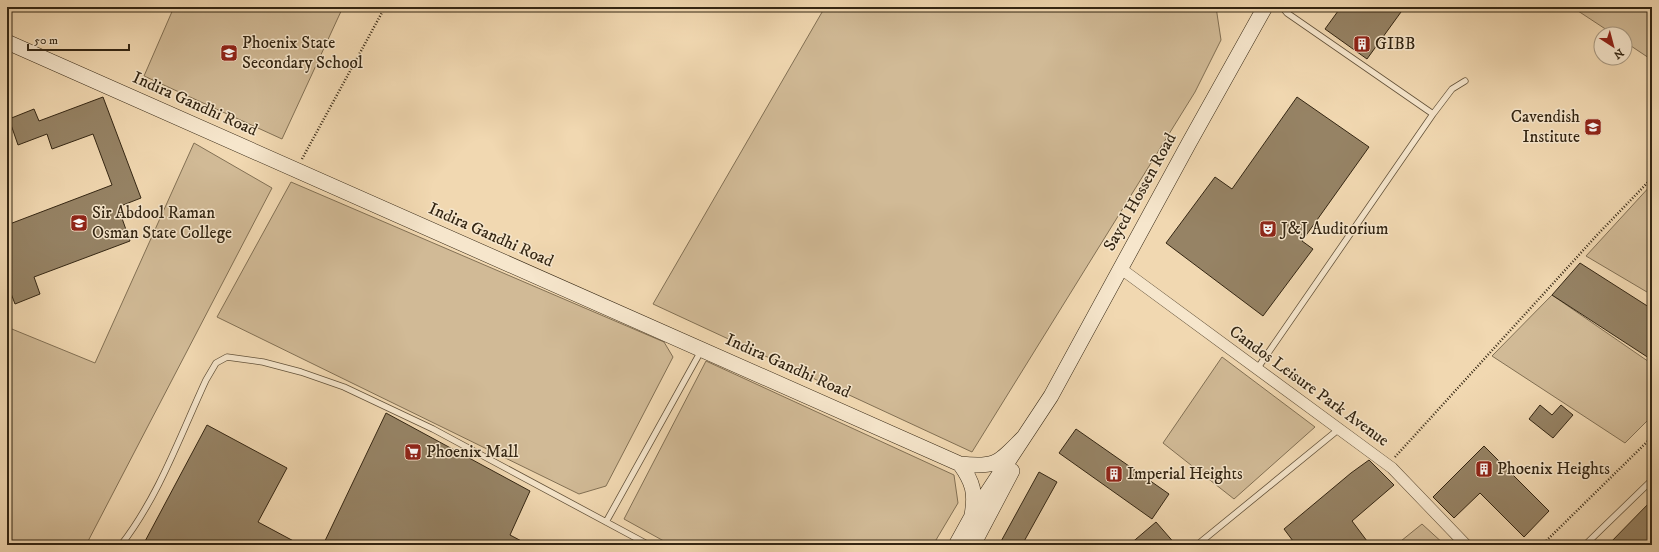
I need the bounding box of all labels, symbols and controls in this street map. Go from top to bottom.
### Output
scale bar [28,26,129,52]
north arrow [1593,26,1633,66]
place label: Phoenix State Secondary School [242,32,363,74]
text: 50 m [34,33,58,48]
place label: GIBB [1375,33,1415,55]
building icon: GIBB [1352,34,1372,54]
school or university icon: Phoenix State Secondary School [219,43,239,63]
text: N [1611,45,1626,62]
street label: Indira Gandhi Road [129,67,261,142]
place label: Cavendish Institute [1511,106,1580,148]
school or university icon: Cavendish Institute [1583,117,1603,137]
street label: Sayed Hossen Road [1098,129,1182,255]
street label: Indira Gandhi Road [425,198,557,273]
place label: Sir Abdool Raman Osman State College [92,202,232,244]
school or university icon: Sir Abdool Raman Osman State College [69,213,89,233]
place label: J&J Auditorium [1279,218,1389,240]
theatre icon: J&J Auditorium [1258,219,1278,239]
street label: Candos Leisure Park Avenue [1225,321,1393,451]
street label: Indira Gandhi Road [722,329,854,404]
place label: Phoenix Mall [426,441,518,463]
supermarket icon: Phoenix Mall [403,442,423,462]
place label: Phoenix Heights [1497,458,1610,480]
building icon: Phoenix Heights [1474,459,1494,479]
place label: Imperial Heights [1127,463,1243,485]
building icon: Imperial Heights [1104,464,1124,484]

